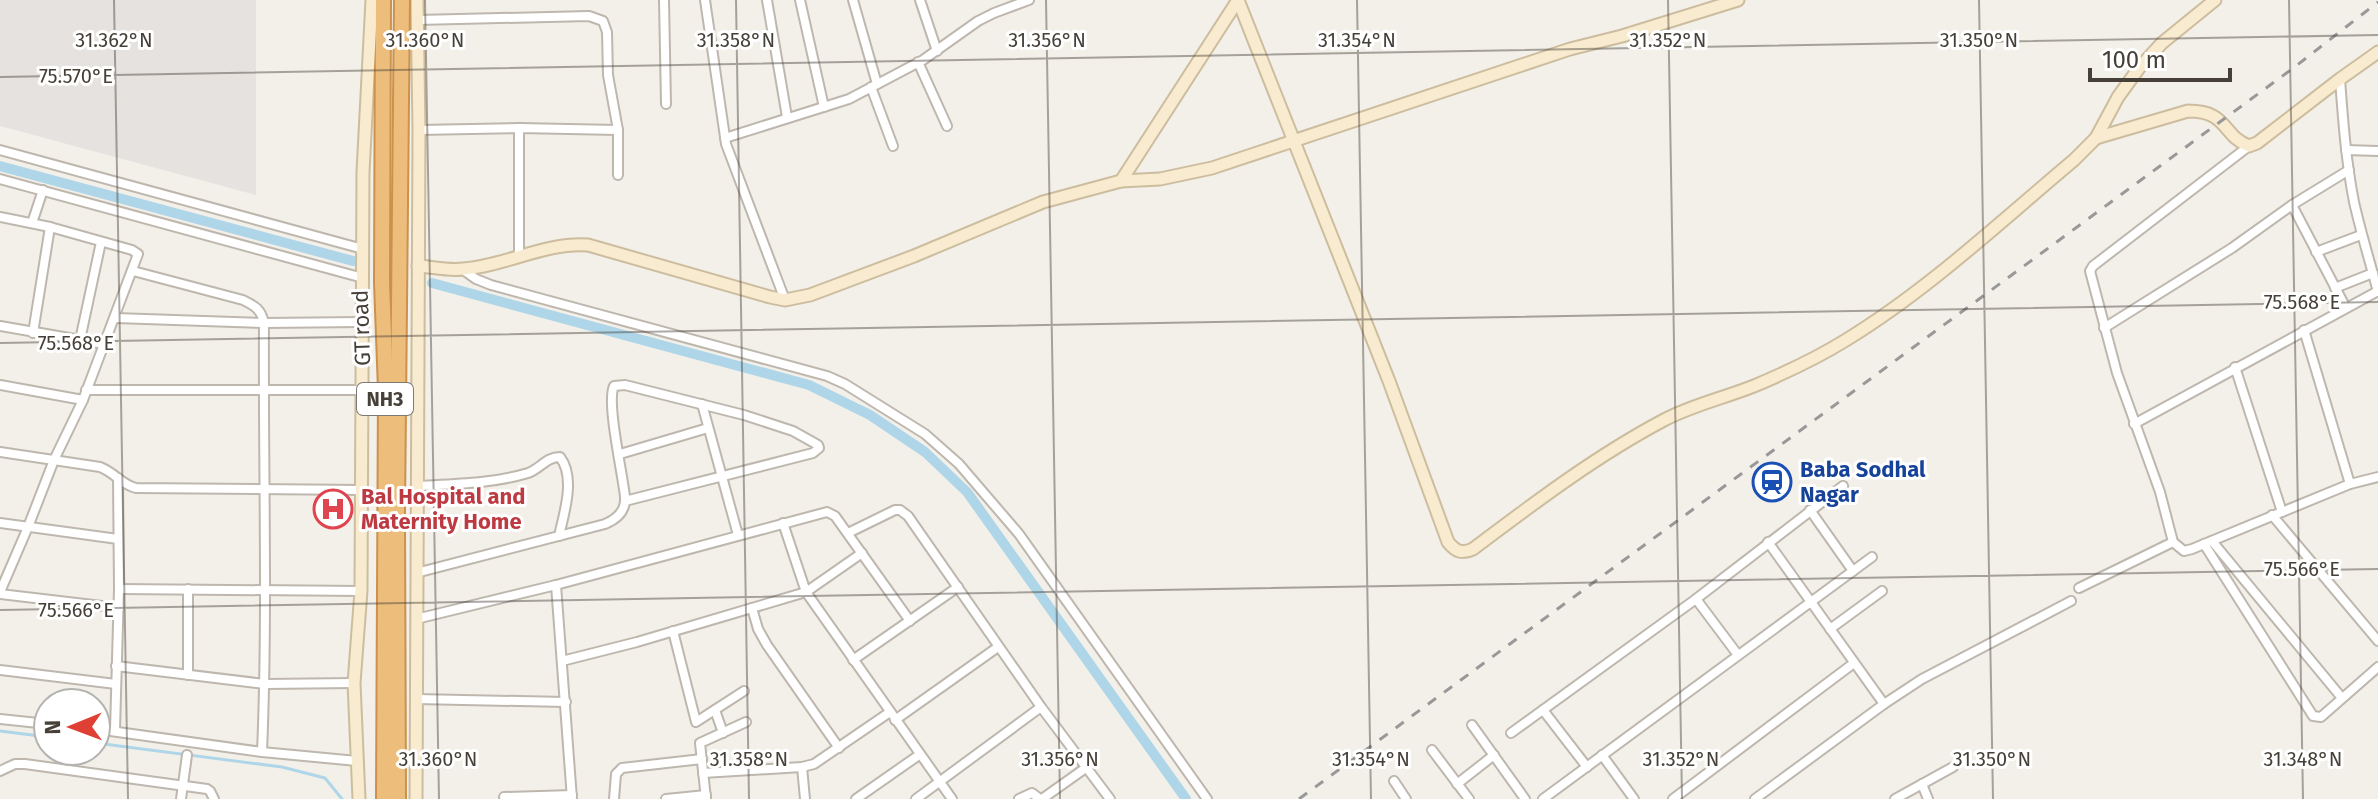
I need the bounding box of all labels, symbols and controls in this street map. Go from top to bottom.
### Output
text: 31.362°N [75,28,153,52]
text: 31.360°N [385,28,465,52]
text: 31.358°N [697,28,775,52]
text: 31.356°N [1008,28,1086,52]
text: 31.354°N [1318,28,1396,52]
text: 31.352°N [1630,28,1706,52]
text: 31.350°N [1940,28,2018,52]
scale bar [2090,32,2230,82]
text: 100 m [2102,46,2166,74]
text: 75.570°E [39,64,113,88]
street label: GT road [347,289,376,367]
text: 75.568°E [2264,290,2340,314]
text: 75.568°E [38,331,114,355]
road number: NH3 [357,383,413,415]
place label: Baba Sodhal Nagar [1800,456,1926,508]
station icon: Baba Sodhal Nagar [1751,461,1793,503]
place label: Bal Hospital and Maternity Home [361,483,525,535]
hospital icon: Bal Hospital and Maternity Home [312,488,354,530]
text: 75.566°E [2264,557,2340,581]
text: 75.566°E [38,598,114,622]
north arrow [32,687,112,767]
text: N [39,720,66,735]
text: 31.360°N [398,747,478,771]
text: 31.358°N [710,747,788,771]
text: 31.356°N [1021,747,1099,771]
text: 31.354°N [1332,747,1410,771]
text: 31.352°N [1643,747,1719,771]
text: 31.350°N [1953,747,2031,771]
text: 31.348°N [2264,747,2342,771]

